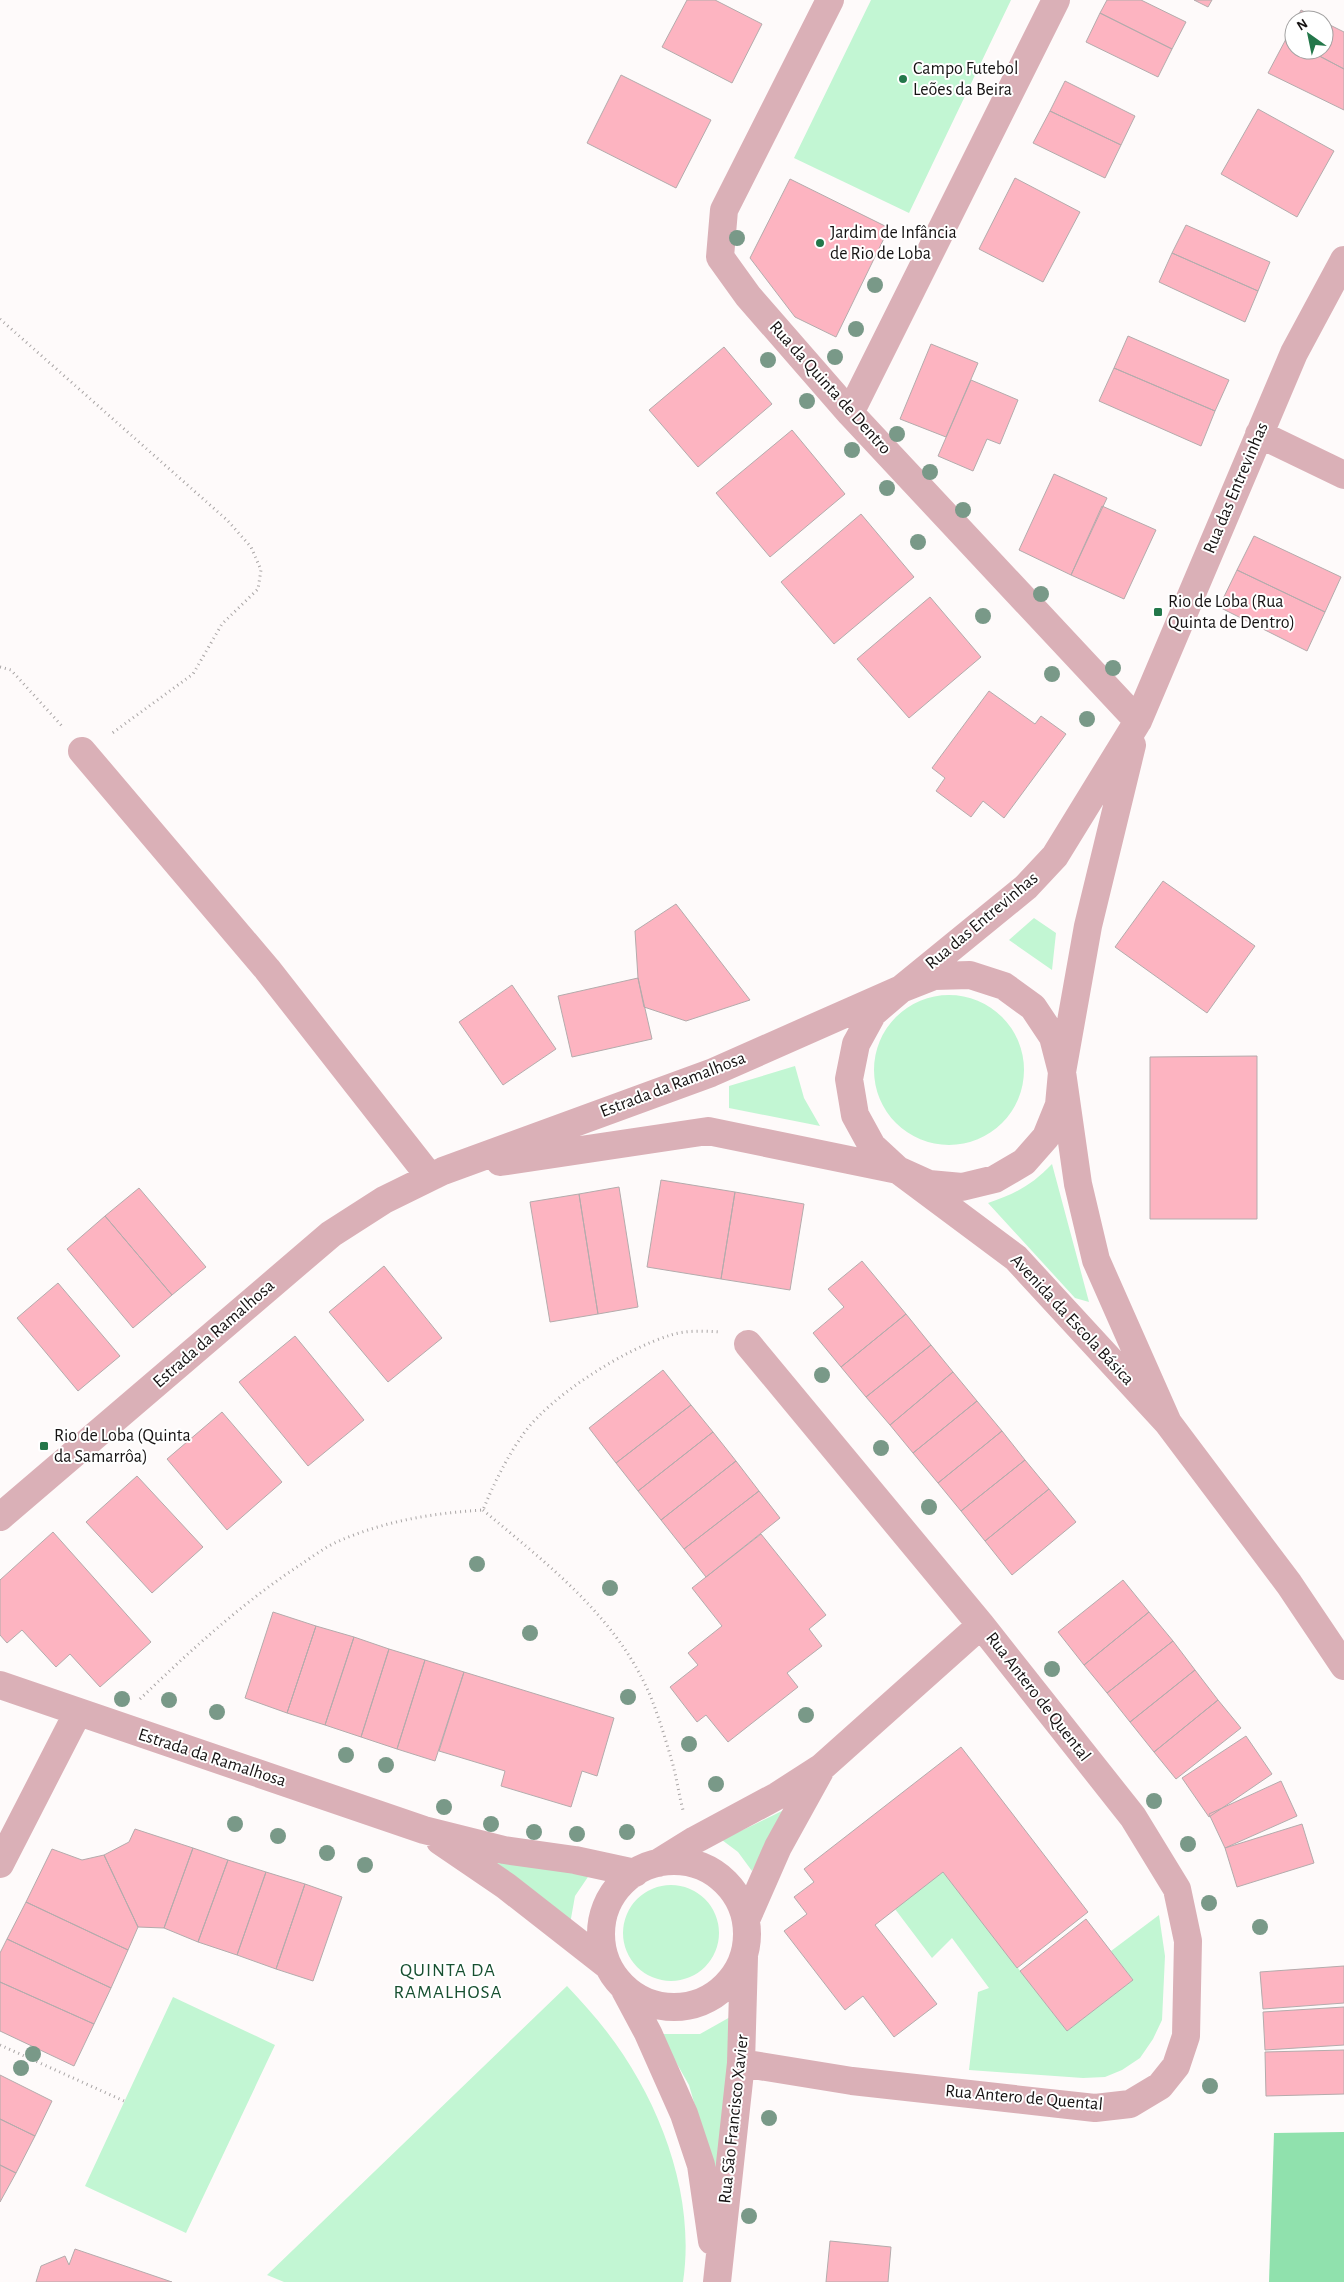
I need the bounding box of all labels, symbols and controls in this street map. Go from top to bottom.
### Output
north arrow [1284,10,1334,60]
text: N [1295,16,1310,33]
place label: Campo Futebol Leões da Beira [913,60,1018,99]
marker: Campo Futebol Leões da Beira [897,73,909,85]
place label: Jardim de Infância de Rio de Loba [830,224,957,263]
marker: Jardim de Infância de Rio de Loba [814,237,826,249]
street label: Rua da Quinta de Dentro [766,318,894,458]
street label: Rua das Entrevinhas [1200,420,1272,556]
place label: Rio de Loba (Rua Quinta de Dentro) [1168,593,1295,632]
marker: Rio de Loba (Rua Quinta de Dentro) [1152,606,1164,618]
street label: Rua das Entrevinhas [922,869,1042,973]
street label: Estrada da Ramalhosa [598,1049,748,1121]
street label: Avenida da Escola Básica [1007,1251,1137,1389]
street label: Estrada da Ramalhosa [150,1277,278,1391]
place label: Rio de Loba (Quinta da Samarrôa) [54,1427,191,1466]
marker: Rio de Loba (Quinta da Samarrôa) [38,1440,50,1452]
street label: Rua Antero de Quental [982,1629,1094,1765]
street label: Estrada da Ramalhosa [136,1726,288,1790]
district label: QUINTA DA RAMALHOSA [393,1961,503,2002]
street label: Rua São Francisco Xavier [716,2033,752,2204]
street label: Rua Antero de Quental [944,2082,1104,2114]

